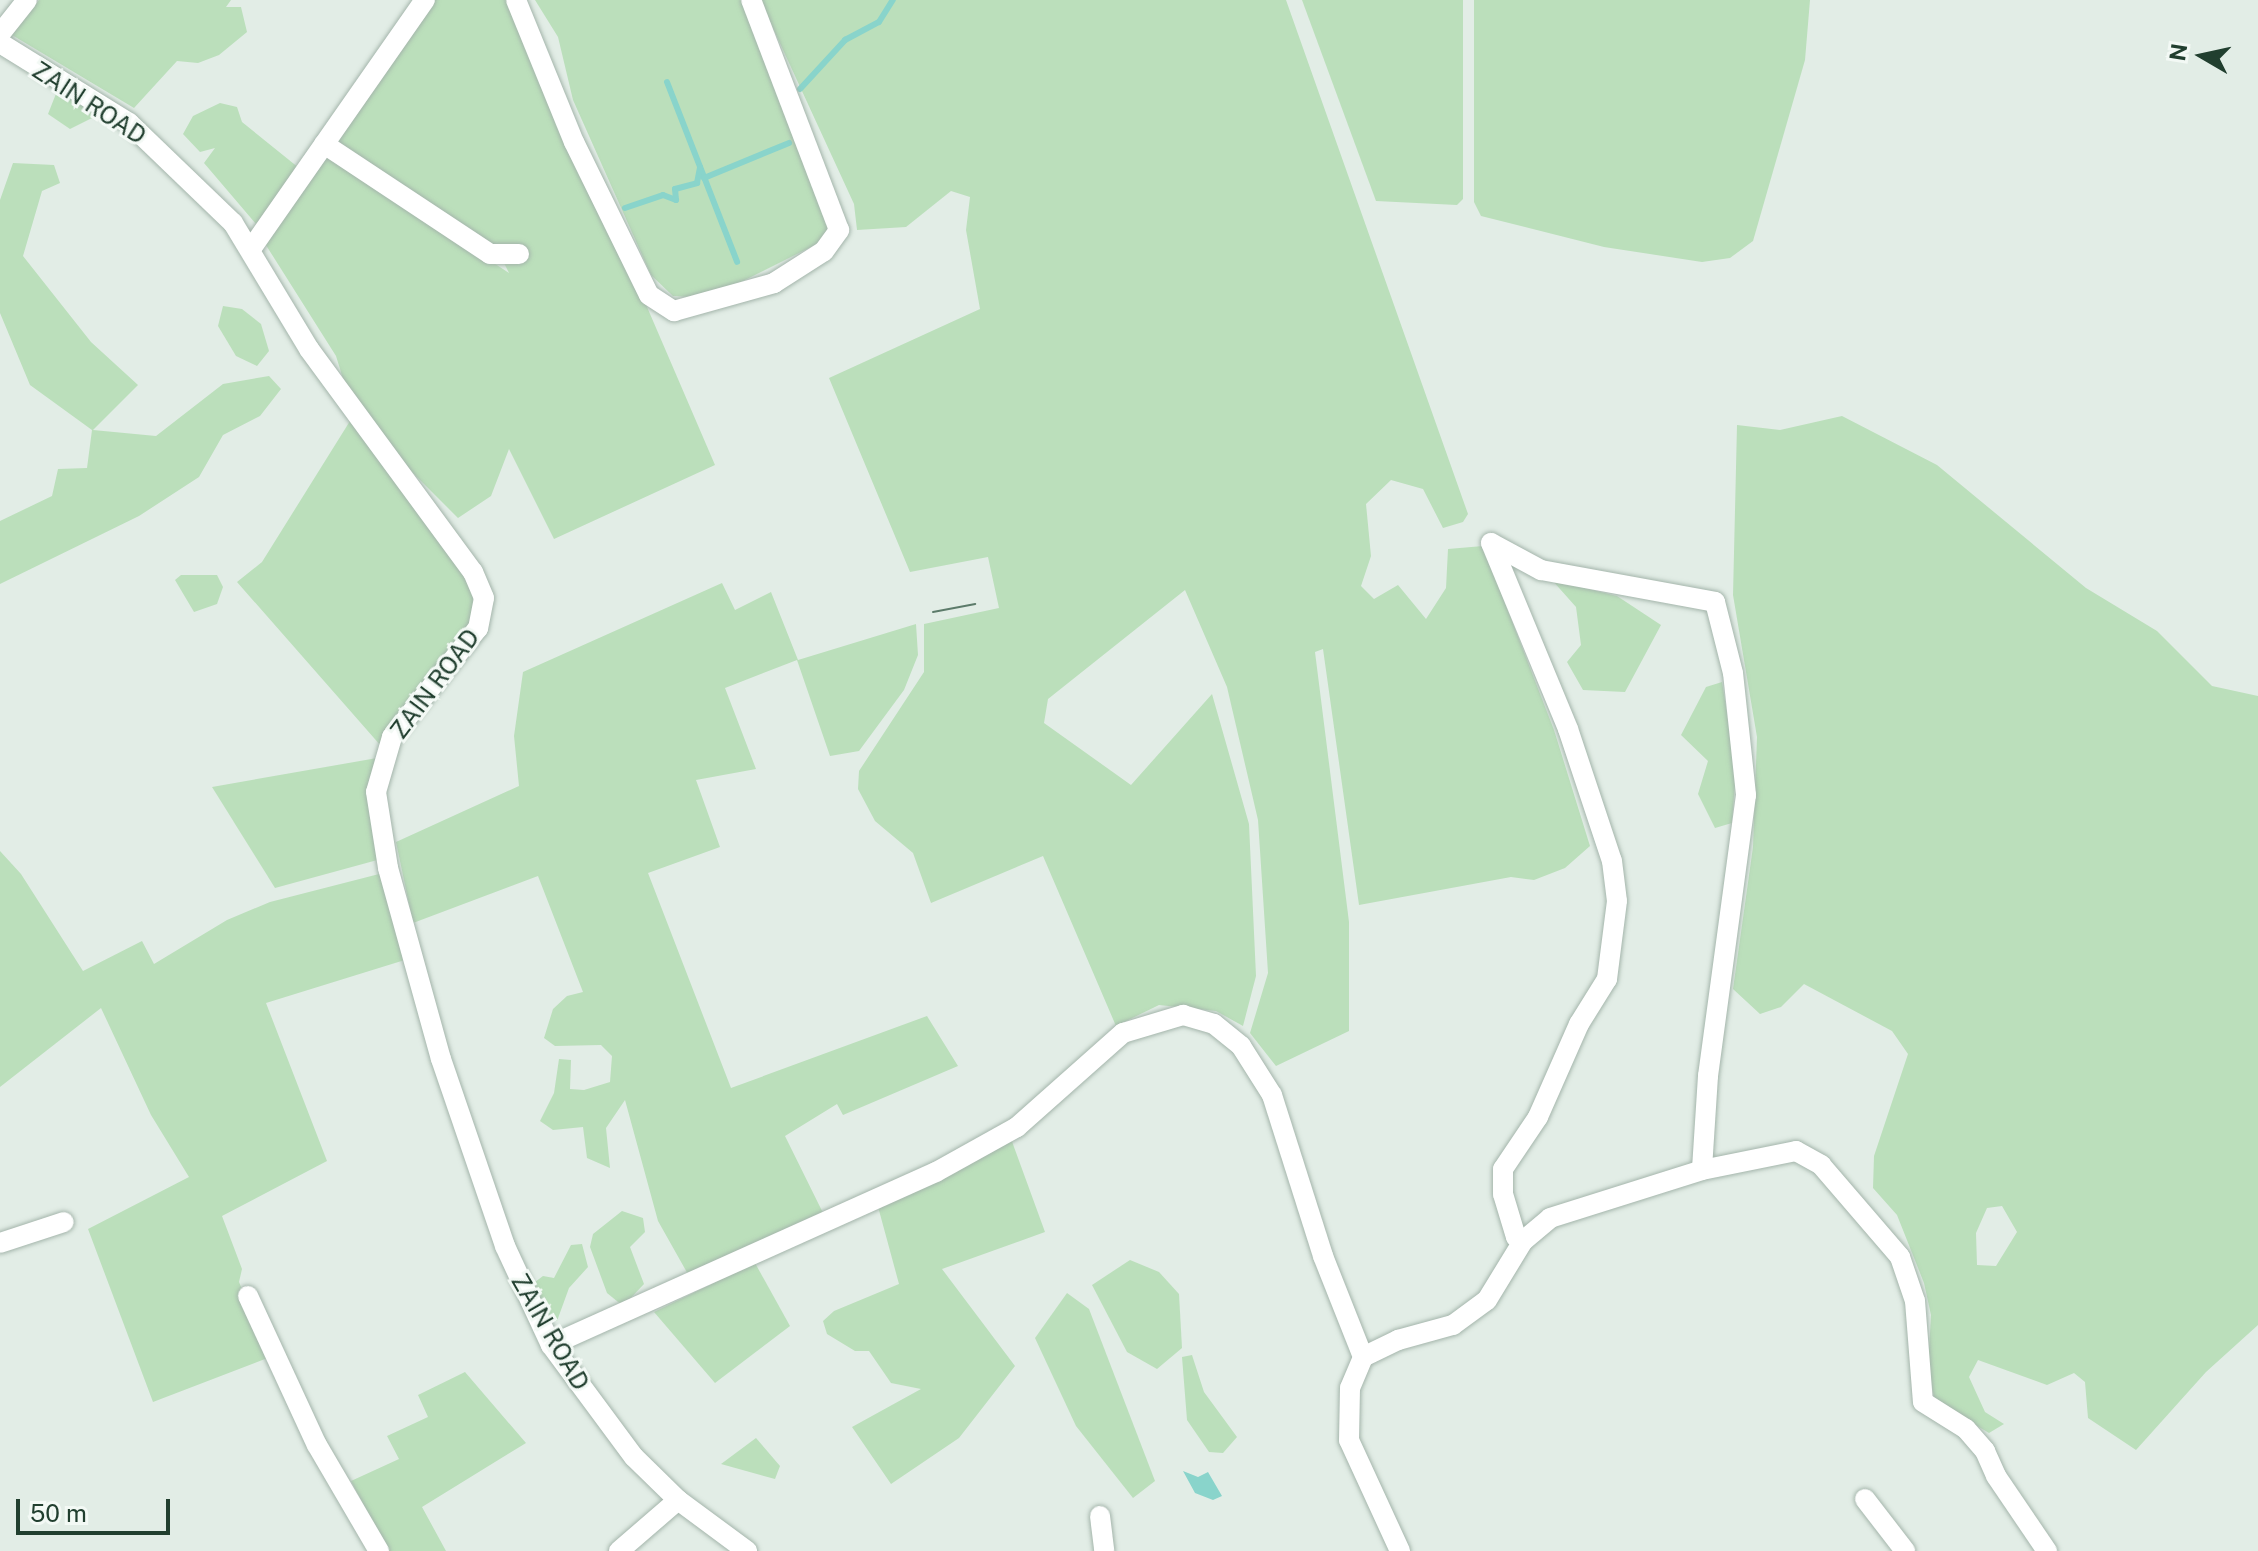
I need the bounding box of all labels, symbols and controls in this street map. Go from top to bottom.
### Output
north arrow [2162,16,2242,96]
text: N [2164,42,2192,63]
street label: ZAIN ROAD [27,56,151,150]
street label: ZAIN ROAD [385,624,485,744]
street label: ZAIN ROAD [505,1269,595,1395]
scale bar [20,1483,174,1533]
text: 50 m [30,1499,87,1527]

